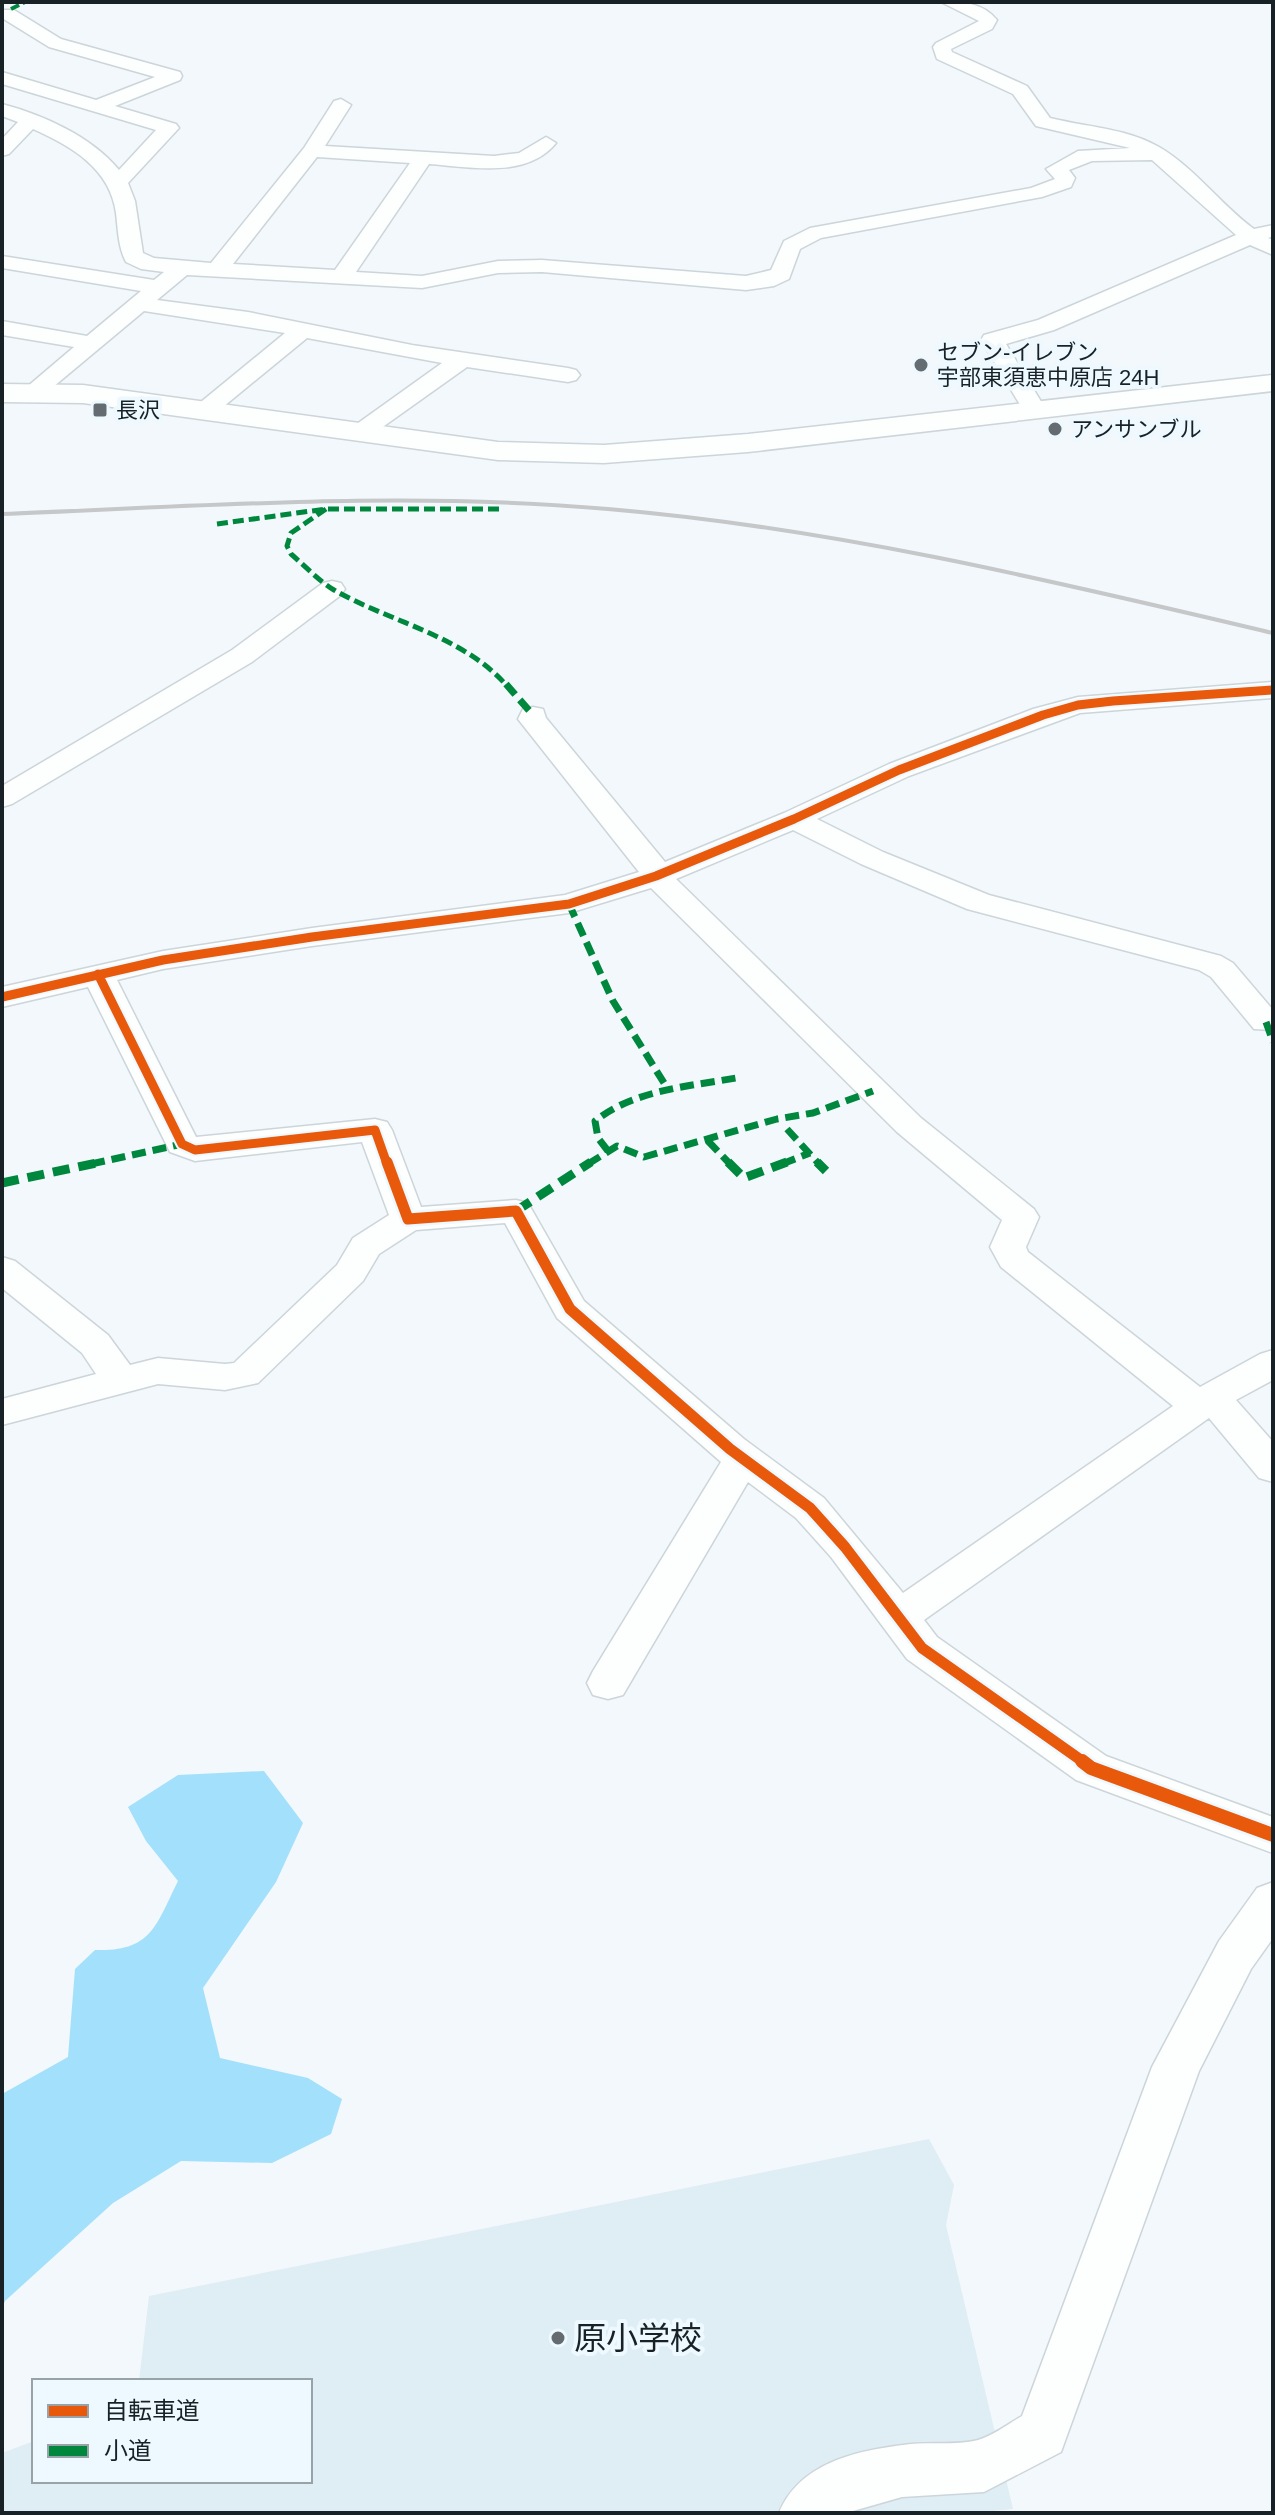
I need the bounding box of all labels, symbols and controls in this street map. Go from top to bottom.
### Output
place label: セブン-イレブン 宇部東須恵中原店 24H [937,340,1159,390]
marker: セブン-イレブン 宇部東須恵中原店 24H [912,356,930,374]
place label: 長沢 [116,398,160,423]
marker: 長沢 [91,401,109,419]
place label: アンサンブル [1071,417,1201,442]
marker: アンサンブル [1046,420,1064,438]
place label: 原小学校 [574,2320,702,2356]
marker: 原小学校 [549,2329,567,2347]
legend [32,2379,312,2483]
text: 自転車道 [104,2397,200,2424]
text: 小道 [104,2437,152,2464]

